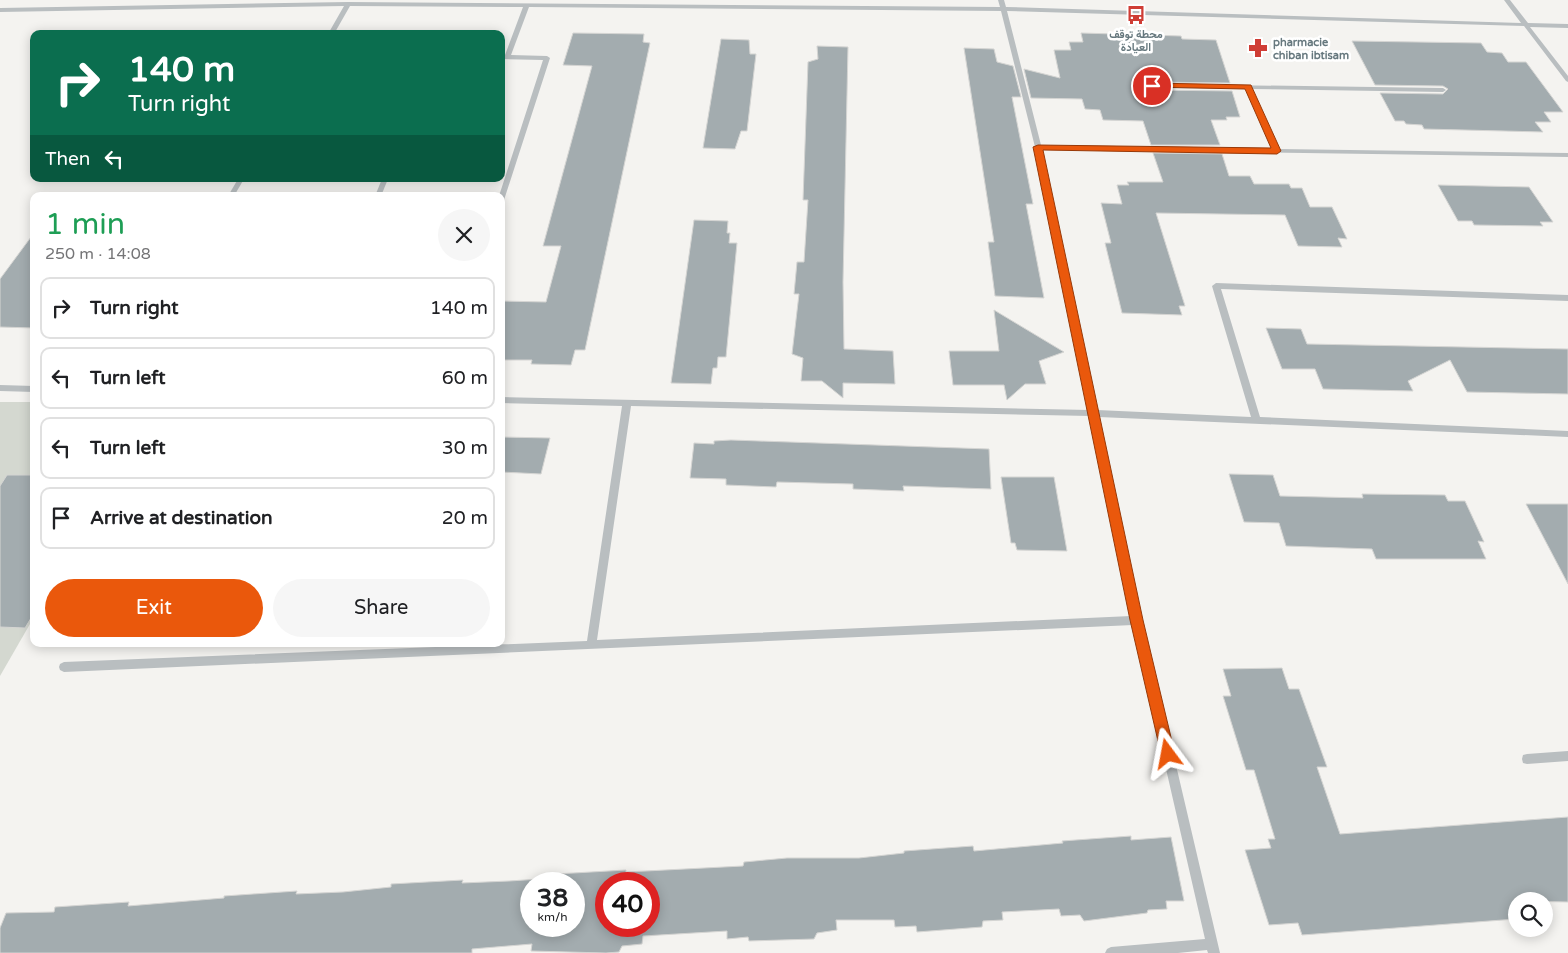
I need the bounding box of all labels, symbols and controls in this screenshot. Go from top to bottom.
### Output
bus stop icon: محطة توقف العيادة [1125,4,1147,26]
place label: محطة توقف العيادة [1109,28,1163,54]
place label: pharmacie chiban ibtisam [1273,36,1349,62]
pharmacy icon: pharmacie chiban ibtisam [1247,37,1269,59]
text: 140 m [128,49,235,91]
icon: right [45,50,110,115]
pin [1131,65,1173,107]
icon: arrive [1138,72,1166,100]
text: Turn right [128,91,230,117]
icon: left [100,145,128,173]
text: Then [45,148,90,170]
text: 1 min [45,206,125,243]
button: close [438,209,490,261]
text: 250 m · 14:08 [45,244,151,264]
icon: right [47,294,75,322]
text: Turn right [90,297,178,319]
text: 140 m [430,297,488,319]
icon: left [47,364,75,392]
text: Turn left [90,367,166,389]
text: 60 m [442,367,488,389]
icon: left [47,434,75,462]
text: Turn left [90,437,166,459]
text: 30 m [442,437,488,459]
icon: arrive [47,504,75,532]
text: Arrive at destination [90,507,273,529]
text: 20 m [442,507,488,529]
button: Exit [45,579,263,637]
button: Share [273,579,490,637]
position arrow [1141,727,1193,779]
speed limit sign: 40 [595,872,660,937]
text: 38 [537,883,568,913]
map controls [1508,892,1553,937]
button: search [1508,892,1553,937]
text: km/h [537,910,568,924]

